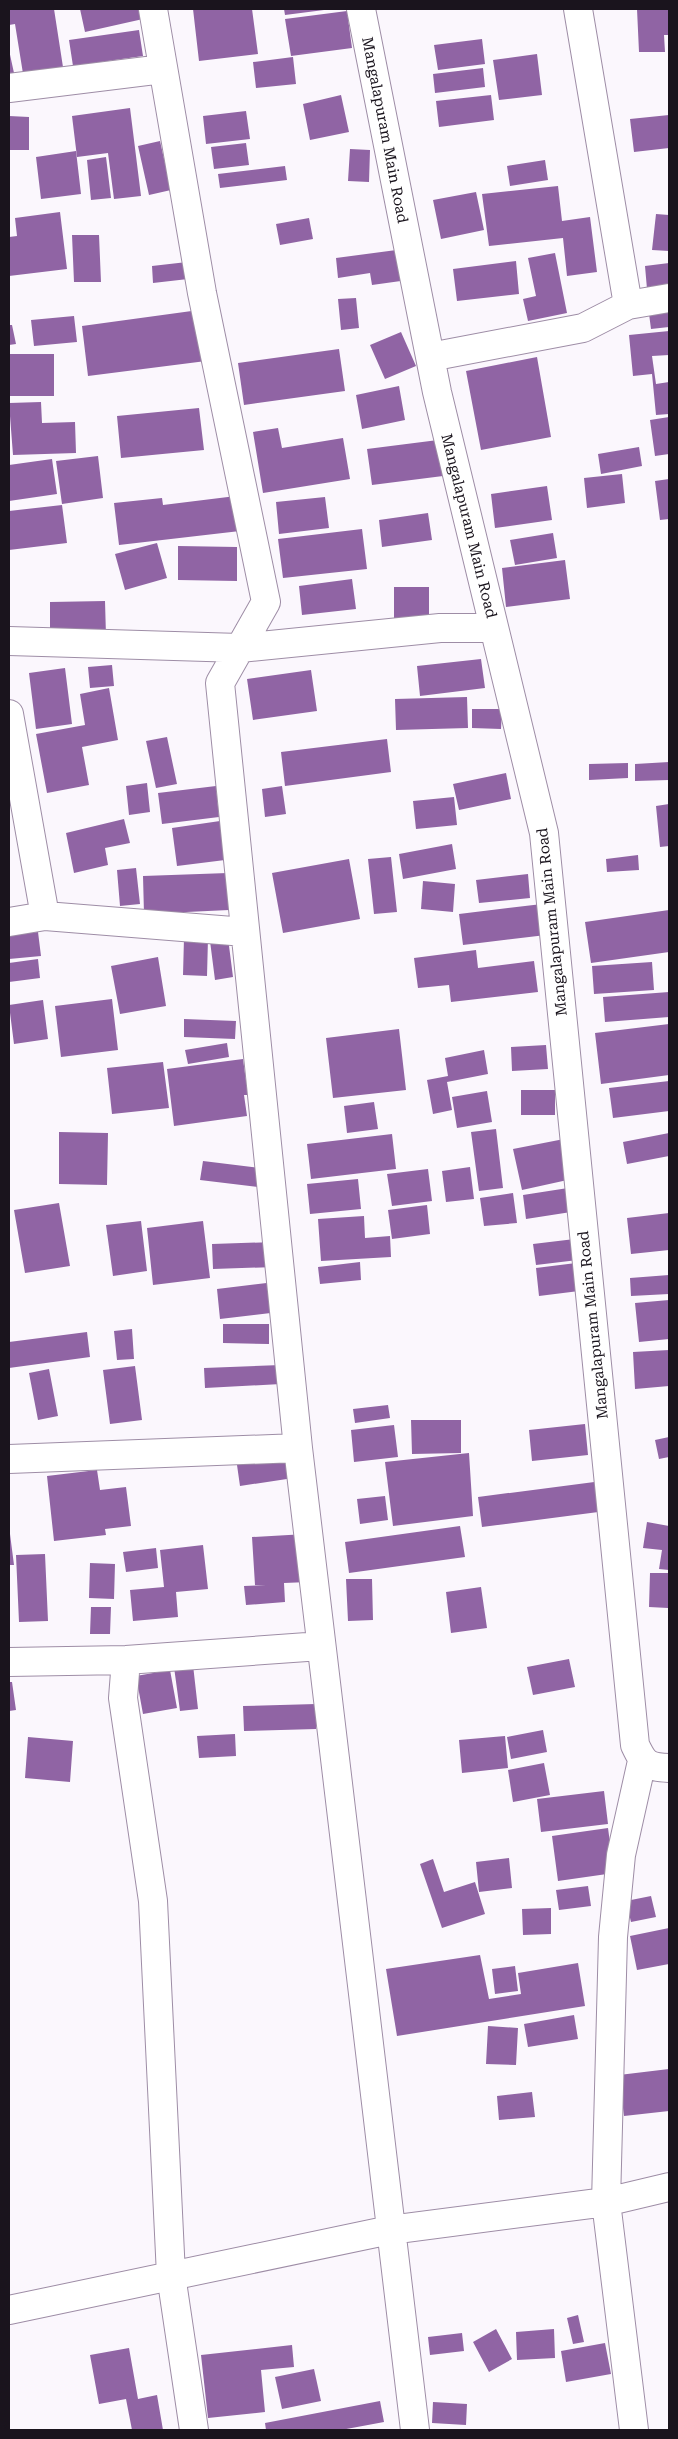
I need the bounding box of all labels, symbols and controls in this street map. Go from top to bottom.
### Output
street label: Mangalapuram Main Road [358,35,412,225]
street label: Mangalapuram Main Road [437,432,501,620]
street label: Mangalapuram Main Road [533,827,571,1017]
street label: Mangalapuram Main Road [574,1230,612,1420]

